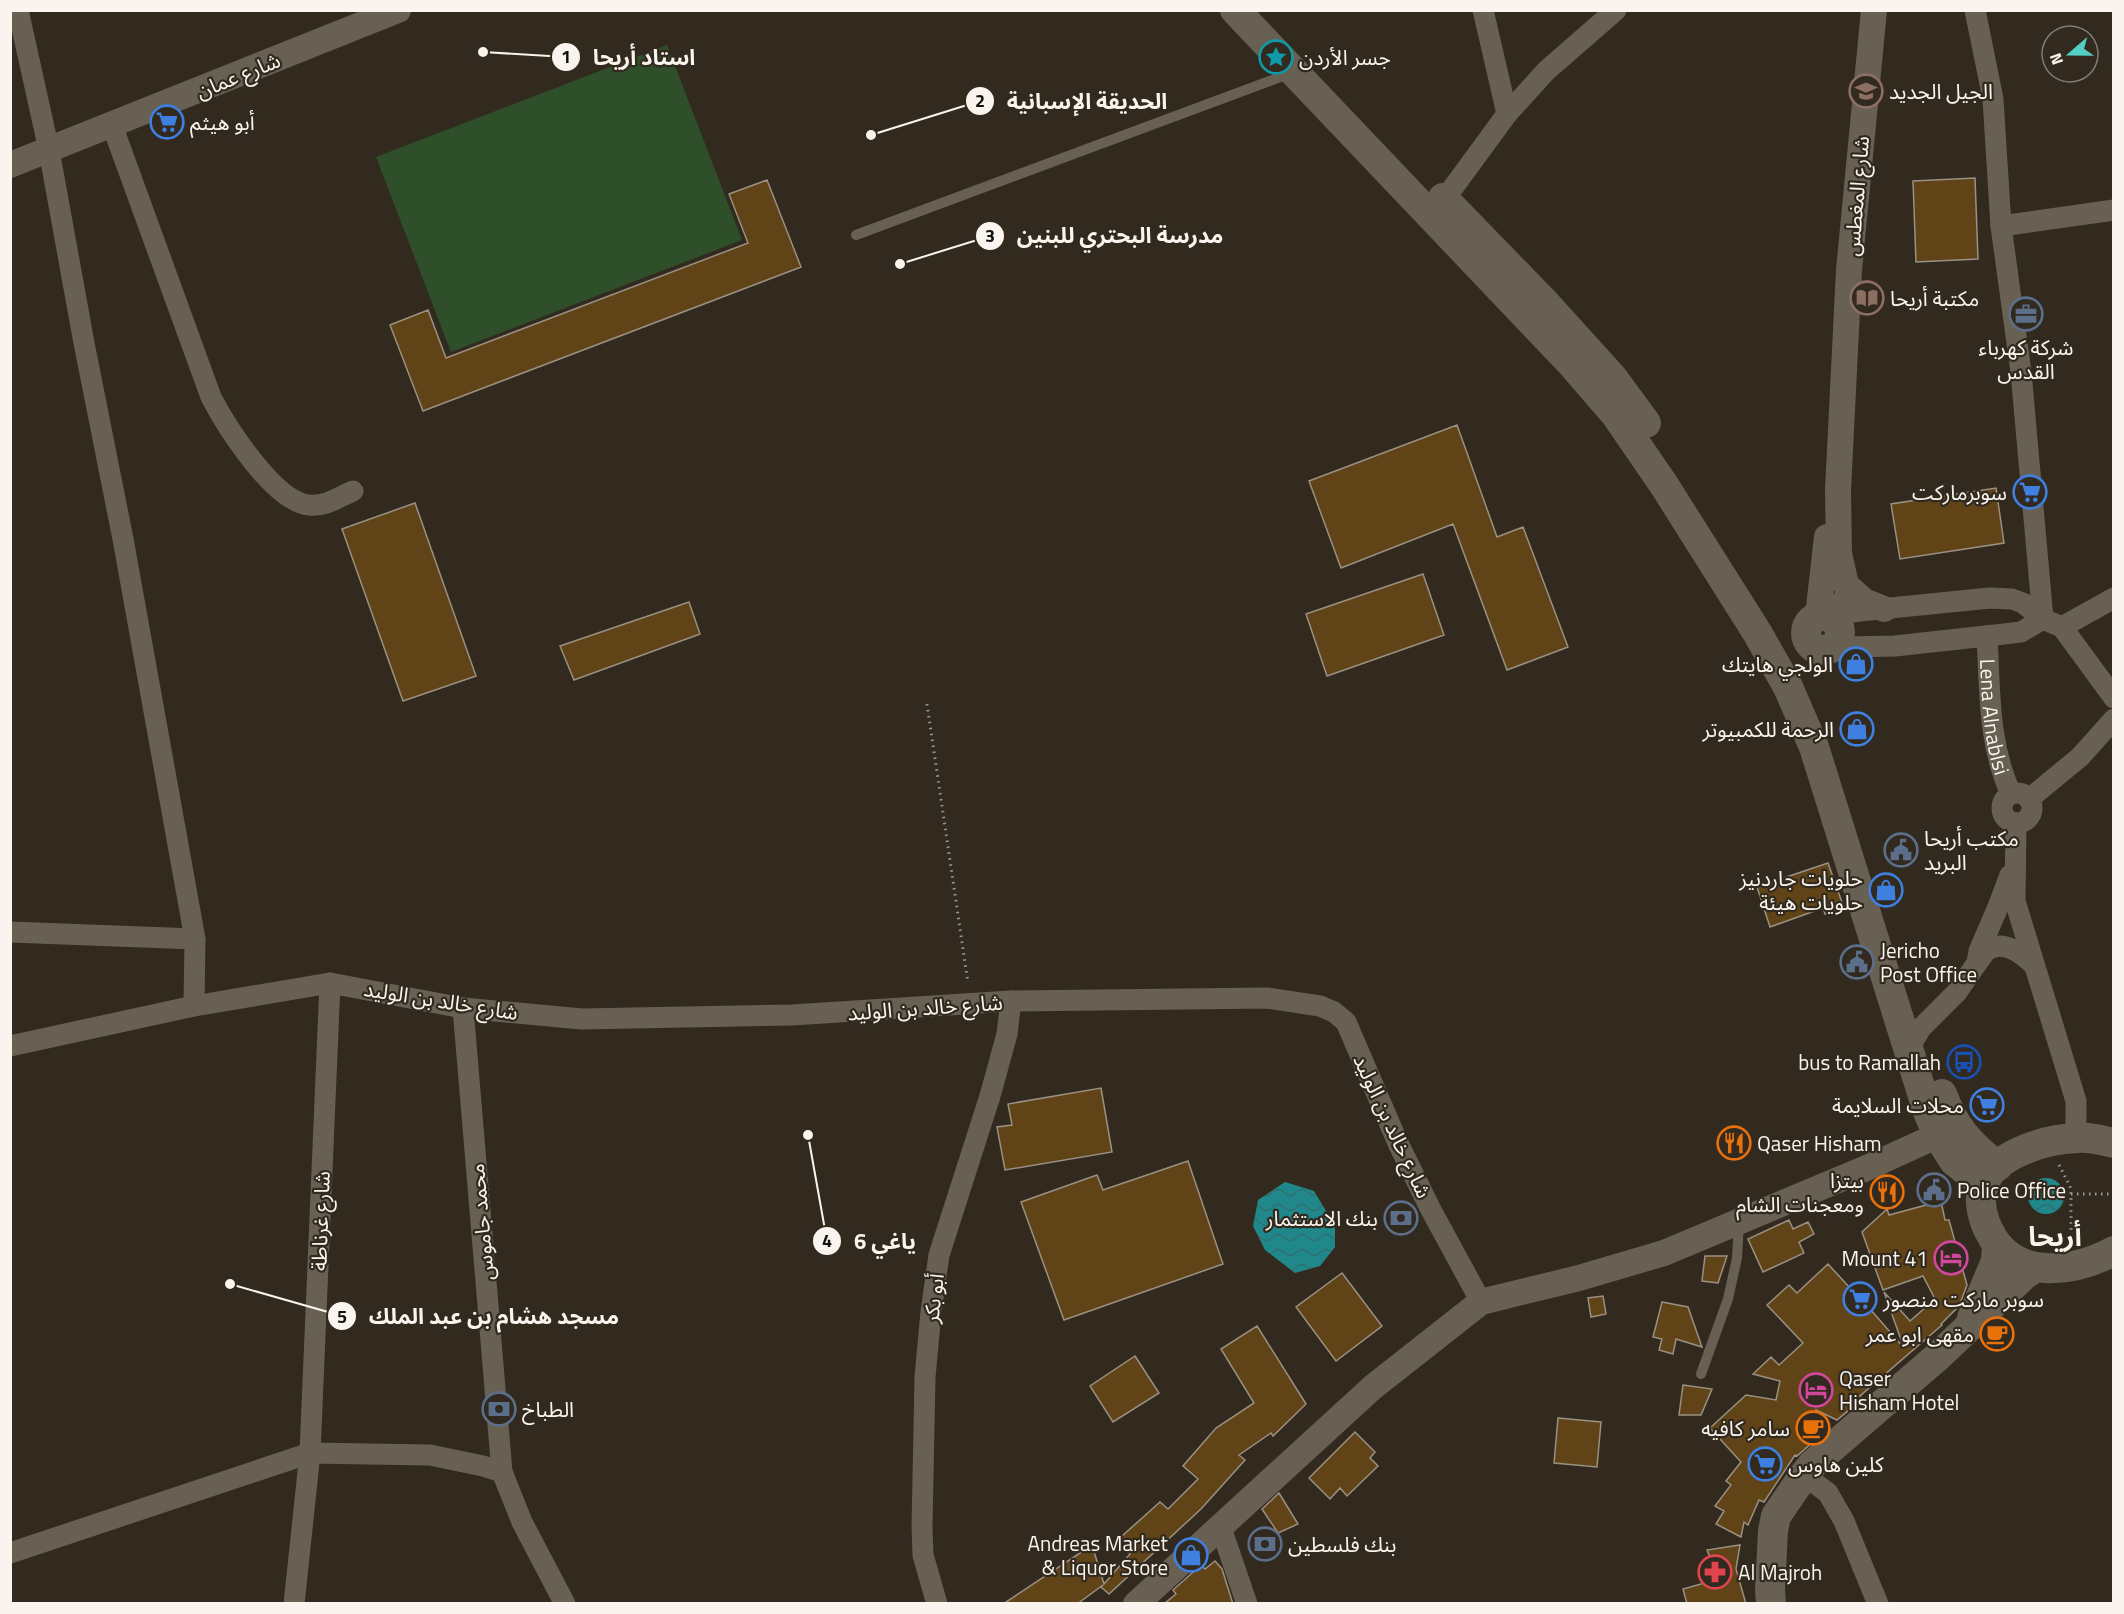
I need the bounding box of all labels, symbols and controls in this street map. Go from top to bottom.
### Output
north arrow [2040,24,2100,84]
callout: استاد أريحا [551,37,708,77]
place icon: جسر الأردن [1258,39,1294,75]
text: استاد أريحا [593,40,695,74]
place label: جسر الأردن [1299,41,1391,73]
text: 1 [561,43,571,70]
street label: شارع عمان [191,44,285,106]
text: N [2043,50,2069,68]
school or university icon: الجيل الجديد [1848,73,1884,109]
place label: الجيل الجديد [1889,75,1993,107]
callout: الحديقة الإسبانية [965,81,1179,121]
text: الحديقة الإسبانية [1007,84,1167,118]
text: 2 [975,87,985,114]
supermarket icon: أبو هيثم [149,104,185,140]
place label: أبو هيثم [190,106,255,138]
street label: شارع المغطس [1835,135,1877,257]
callout: مدرسة البحتري للبنين [975,216,1236,256]
text: مدرسة البحتري للبنين [1017,218,1223,253]
text: 3 [985,222,995,249]
library icon: مكتبة أريحا [1849,280,1885,316]
place label: مكتبة أريحا [1890,282,1979,314]
office icon: شركة كهرباء القدس [2008,296,2044,332]
place label: شركة كهرباء القدس [1979,331,2073,387]
supermarket icon: سوبرماركت [2012,474,2048,510]
place label: سوبرماركت [1912,476,2007,508]
shop icon: الولجي هايتك [1838,646,1874,682]
place label: الولجي هايتك [1722,648,1833,681]
street label: Lena Alnablsi [1972,658,2018,779]
shop icon: الرحمة للكمبيوتر [1839,711,1875,747]
place label: الرحمة للكمبيوتر [1702,713,1834,745]
place label: مكتب أريحا البريد [1924,822,2019,878]
public building icon: مكتب أريحا البريد [1883,832,1919,868]
place label: حلويات جاردنيز حلويات هيئة [1738,862,1863,918]
shop icon: حلويات جاردنيز حلويات هيئة [1868,872,1904,908]
place label: Jericho Post Office [1880,934,1977,990]
public building icon: Jericho Post Office [1839,944,1875,980]
street label: شارع خالد بن الوليد [362,972,520,1028]
street label: شارع خالد بن الوليد [846,986,1004,1028]
bus stop icon: bus to Ramallah [1946,1044,1982,1080]
place label: bus to Ramallah [1798,1046,1941,1078]
street label: شارع خالد بن الوليد [1346,1049,1440,1203]
supermarket icon: محلات السلايمة [1969,1087,2005,1123]
place label: محلات السلايمة [1832,1089,1964,1121]
restaurant icon: Qaser Hisham [1716,1125,1752,1161]
place label: Qaser Hisham [1757,1127,1882,1159]
street label: محمد جاموس [460,1162,502,1282]
place label: بيتزا ومعجنات الشام [1736,1164,1864,1221]
street label: شارع غرناطة [302,1170,338,1272]
public building icon: Police Office [1916,1172,1952,1208]
restaurant icon: بيتزا ومعجنات الشام [1869,1174,1905,1210]
place label: Police Office [1957,1174,2066,1206]
bank icon: بنك الاستثمار [1383,1200,1419,1236]
place label: بنك الاستثمار [1265,1202,1378,1234]
district label: أريحا [2028,1215,2082,1256]
callout: ياغي 6 [812,1221,928,1261]
text: ياغي 6 [854,1224,916,1259]
text: 4 [822,1227,832,1254]
hotel icon: Mount 41 [1933,1240,1969,1276]
place label: Mount 41 [1842,1242,1928,1274]
street label: أبو بكر [914,1271,952,1326]
supermarket icon: سوبر ماركت منصور [1842,1281,1878,1317]
place label: سوبر ماركت منصور [1882,1283,2044,1315]
callout: مسجد هشام بن عبد الملك [327,1296,631,1336]
text: مسجد هشام بن عبد الملك [369,1299,619,1333]
text: 5 [337,1303,347,1330]
cafe icon: مقهى ابو عمر [1979,1316,2015,1352]
place label: مقهى ابو عمر [1865,1318,1974,1350]
place label: Qaser Hisham Hotel [1839,1362,1959,1418]
hotel icon: Qaser Hisham Hotel [1798,1372,1834,1408]
bank icon: الطباخ [481,1391,517,1427]
place label: الطباخ [522,1393,574,1425]
cafe icon: سامر كافيه [1795,1410,1831,1446]
place label: سامر كافيه [1701,1412,1790,1444]
supermarket icon: كلين هاوس [1747,1446,1783,1482]
place label: كلين هاوس [1788,1448,1884,1480]
bank icon: بنك فلسطين [1247,1526,1283,1562]
place label: Andreas Market & Liquor Store [1027,1527,1169,1583]
place label: بنك فلسطين [1288,1528,1396,1560]
shop icon: Andreas Market & Liquor Store [1173,1537,1209,1573]
pharmacy icon: Al Majroh [1697,1554,1733,1590]
place label: Al Majroh [1738,1556,1822,1588]

